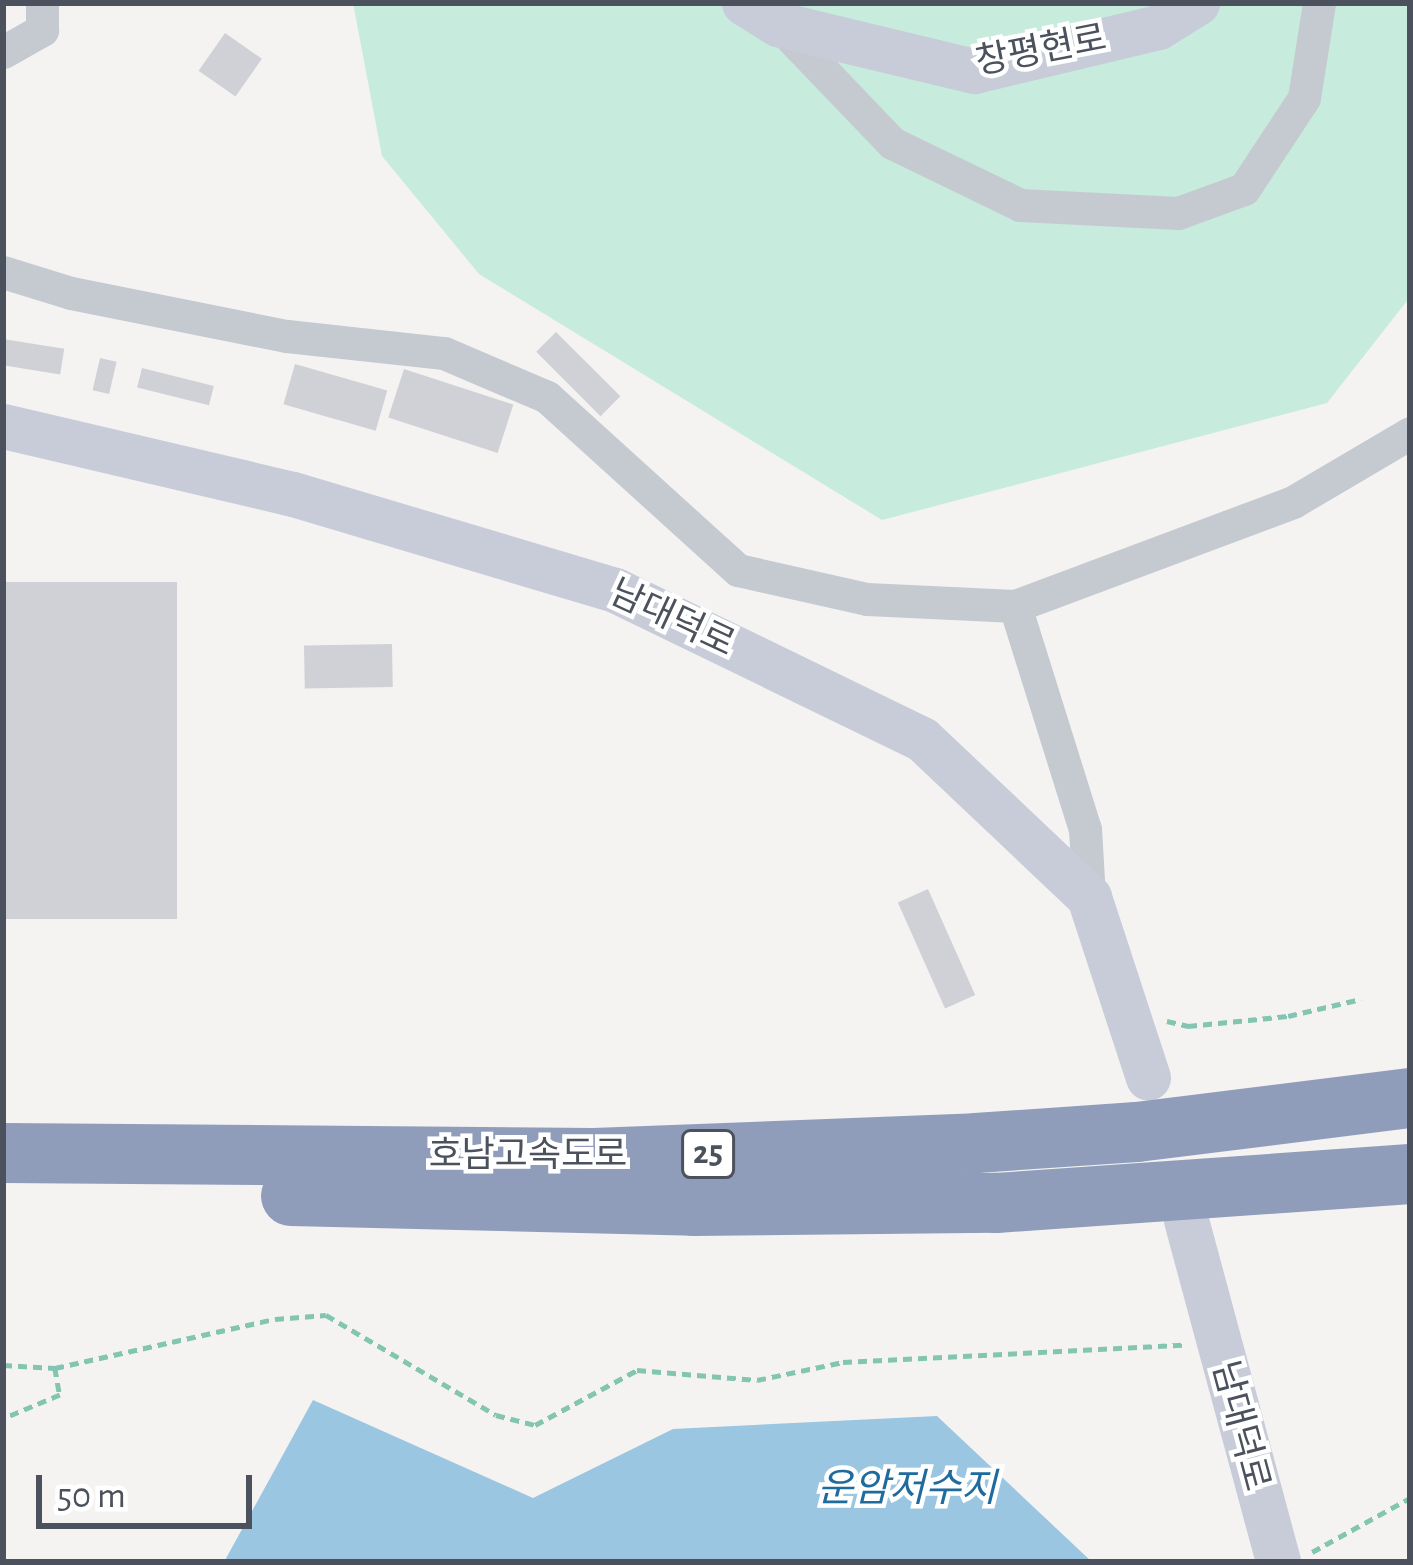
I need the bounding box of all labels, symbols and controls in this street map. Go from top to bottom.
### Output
street label: 창평현로 [972,17,1110,85]
street label: 남대덕로 [603,571,741,667]
road number: 25 [681,1127,735,1181]
street label: 호남고속도로 [429,1134,627,1178]
street label: 남대덕로 [1202,1356,1278,1496]
scale bar [42,1451,258,1525]
water label: 운암저수지 [817,1467,997,1513]
text: 50 m [57,1478,126,1514]

